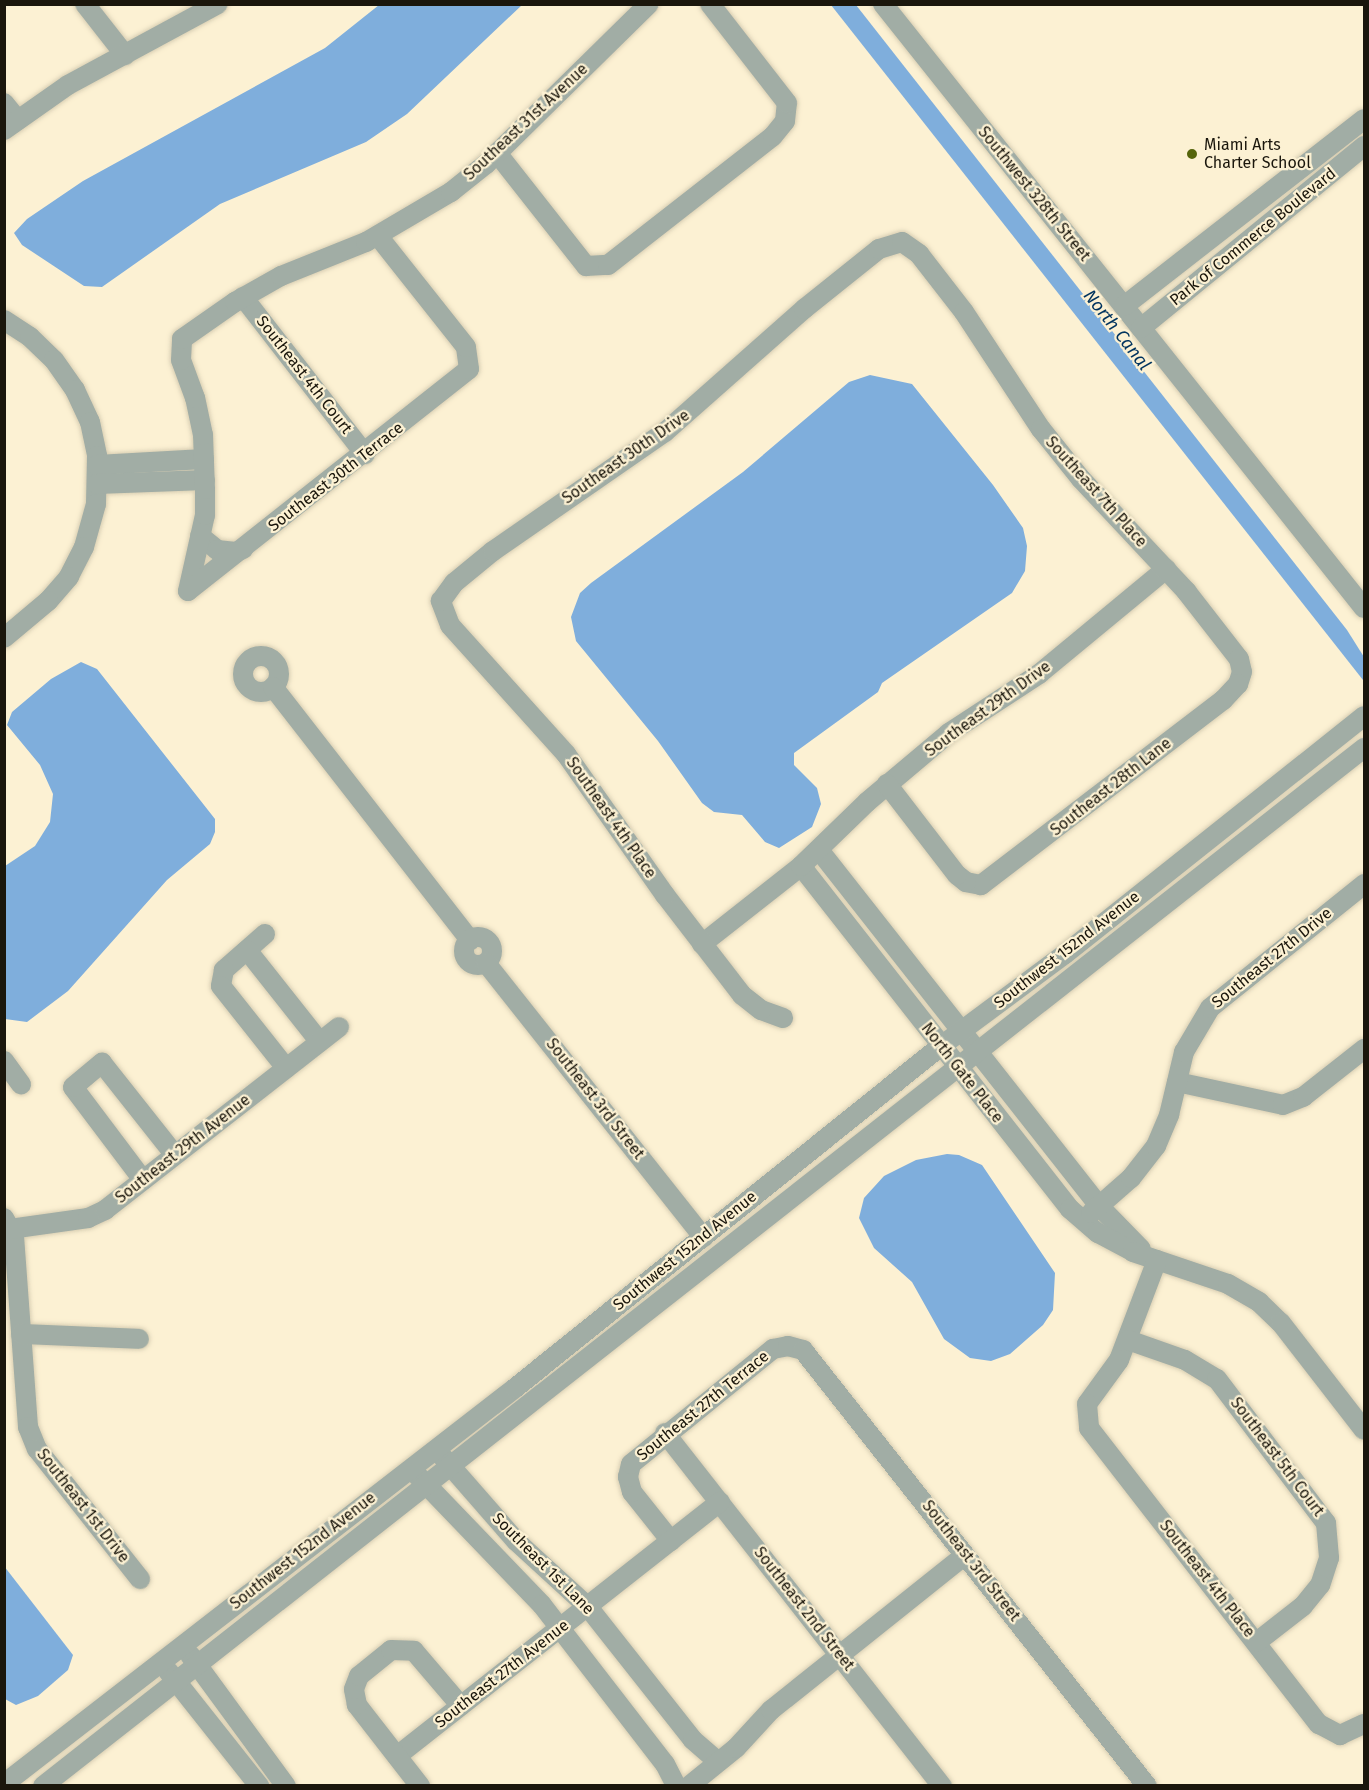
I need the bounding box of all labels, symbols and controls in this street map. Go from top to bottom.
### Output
street label: Southeast 31st Avenue [460,60,592,184]
street label: Southwest 328th Street [974,123,1094,265]
place label: Miami Arts Charter School [1204,135,1311,173]
marker: Miami Arts Charter School [1185,147,1199,161]
street label: Park of Commerce Boulevard [1166,164,1340,310]
water label: North Canal [1079,285,1155,375]
street label: Southeast 4th Court [252,312,356,438]
street label: Southeast 30th Drive [559,406,693,508]
street label: Southeast 30th Terrace [265,418,407,536]
street label: Southeast 7th Place [1041,433,1151,551]
street label: Southeast 29th Drive [922,657,1054,761]
street label: Southeast 28th Lane [1047,734,1175,840]
street label: Southeast 4th Place [562,754,660,882]
street label: Southwest 152nd Avenue [990,887,1144,1013]
street label: Southeast 27th Drive [1208,904,1336,1012]
street label: North Gate Place [917,1019,1007,1127]
street label: Southeast 3rd Street [542,1035,648,1163]
street label: Southeast 29th Avenue [112,1090,254,1208]
street label: Southwest 152nd Avenue [609,1187,761,1315]
street label: Southeast 27th Terrace [633,1347,773,1465]
street label: Southeast 5th Court [1226,1394,1328,1520]
street label: Southeast 1st Drive [33,1445,133,1567]
street label: Southwest 152nd Avenue [226,1488,380,1614]
street label: Southeast 3rd Street [918,1497,1024,1625]
street label: Southeast 1st Lane [488,1509,598,1619]
street label: Southeast 4th Place [1155,1517,1259,1641]
street label: Southeast 2nd Street [750,1543,858,1675]
street label: Southeast 27th Avenue [431,1616,573,1732]

